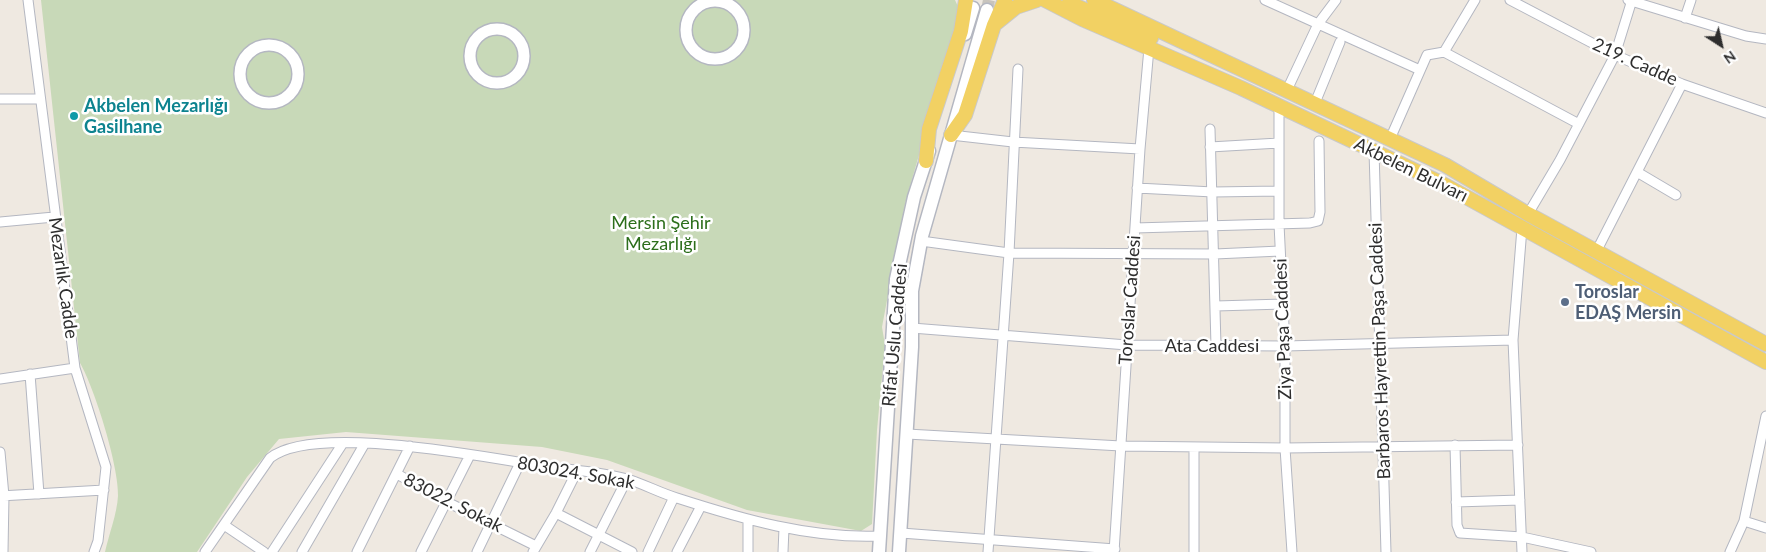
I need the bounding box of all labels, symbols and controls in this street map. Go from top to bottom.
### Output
north arrow [1696,20,1746,70]
street label: 219. Cadde [1589,34,1681,90]
text: N [1721,48,1739,68]
place label: Akbelen Mezarlığı Gasilhane [84,95,228,138]
marker: Akbelen Mezarlığı Gasilhane [68,110,80,122]
street label: Akbelen Bulvarı [1351,133,1471,207]
park label: Mersin Şehir Mezarlığı [611,212,711,254]
street label: Mezarlık Cadde [44,216,82,340]
street label: Barbaros Hayrettin Paşa Caddesi [1365,222,1395,480]
street label: Toroslar Caddesi [1115,234,1145,366]
street label: Ziya Paşa Caddesi [1270,258,1296,400]
street label: Rifat Uslu Caddesi [878,262,912,408]
place label: Toroslar EDAŞ Mersin [1575,281,1681,324]
marker: Toroslar EDAŞ Mersin [1559,296,1571,308]
street label: Ata Caddesi [1165,335,1259,357]
street label: 803024. Sokak [516,452,636,494]
street label: 83022. Sokak [400,469,506,537]

